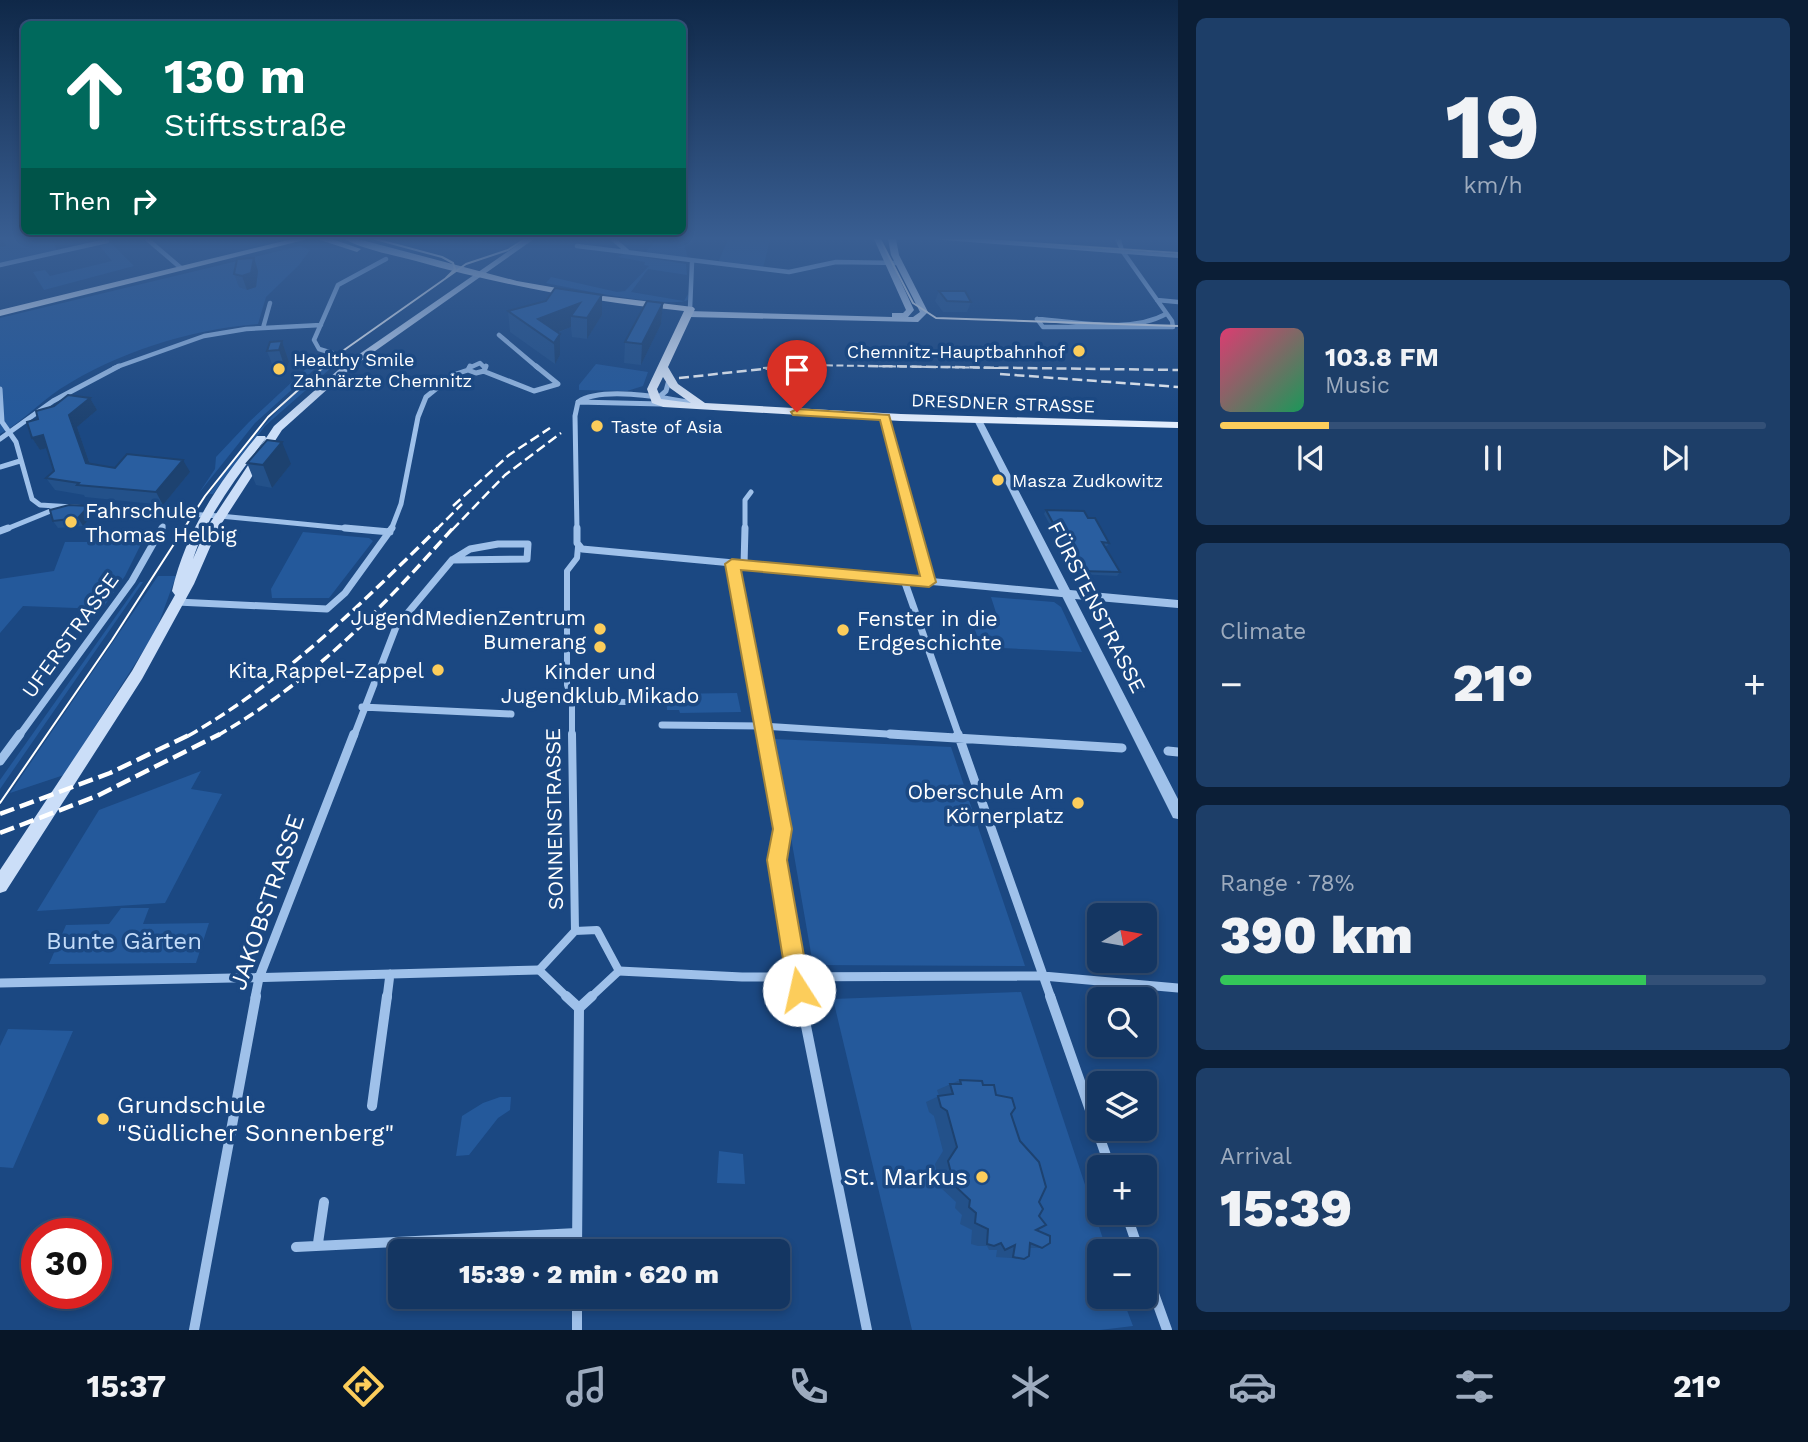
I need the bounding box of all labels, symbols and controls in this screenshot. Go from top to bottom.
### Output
text: 130 m [164,47,306,105]
icon: ahead [49,49,140,140]
text: 19 [1445,73,1541,180]
text: Stiftsstraße [164,106,347,144]
text: km/h [1463,172,1523,199]
icon: right [125,182,163,220]
text: Then [49,186,111,216]
pin [767,340,827,412]
place label: Chemnitz-Hauptbahnhof [847,341,1065,362]
text: 103.8 FM [1325,342,1439,372]
marker: Chemnitz-Hauptbahnhof [1071,343,1087,359]
place label: Healthy Smile Zahnärzte Chemnitz [293,349,472,391]
icon: arrive [778,351,816,389]
marker: Healthy Smile Zahnärzte Chemnitz [271,361,287,377]
text: Music [1325,372,1390,399]
street label: DRESDNER STRASSE [911,389,1095,417]
place label: Taste of Asia [611,416,722,437]
marker: Taste of Asia [589,418,605,434]
icon: previous [1292,439,1330,477]
icon: pause [1474,439,1512,477]
icon: next [1656,439,1694,477]
place label: Masza Zudkowitz [1012,470,1163,491]
marker: Masza Zudkowitz [990,472,1006,488]
place label: Fahrschule Thomas Helbig [85,498,238,547]
marker: Fahrschule Thomas Helbig [63,514,79,530]
street label: FÜRSTENSTRASSE [1043,517,1151,697]
street label: UFERSTRASSE [16,568,124,702]
place label: JugendMedienZentrum Bumerang [350,605,587,654]
place label: Fenster in die Erdgeschichte [857,606,1002,655]
text: Climate [1220,618,1306,645]
marker: JugendMedienZentrum Bumerang [592,621,608,637]
marker: Fenster in die Erdgeschichte [835,622,851,638]
marker: Kinder und Jugendklub Mikado [592,639,608,655]
text: 21° [1453,653,1533,714]
place label: Kita Rappel-Zappel [228,658,425,683]
place label: Kinder und Jugendklub Mikado [501,659,699,708]
marker: Kita Rappel-Zappel [430,662,446,678]
text: − [1220,662,1243,706]
text: + [1743,662,1766,706]
street label: SONNENSTRASSE [540,728,568,910]
place label: Oberschule Am Körnerplatz [907,779,1064,828]
marker: Oberschule Am Körnerplatz [1070,795,1086,811]
street label: JAKOBSTRASSE [224,810,310,994]
text: Range · 78% [1220,870,1354,897]
north arrow [1087,903,1157,973]
map controls [1087,903,1157,1309]
text: 390 km [1220,905,1413,966]
park label: Bunte Gärten [46,927,202,955]
position arrow [762,953,836,1027]
button: search [1087,987,1157,1057]
button: layers [1087,1071,1157,1141]
place label: Grundschule "Südlicher Sonnenberg" [117,1091,394,1147]
marker: Grundschule "Südlicher Sonnenberg" [95,1111,111,1127]
text: Arrival [1220,1143,1292,1170]
button: + [1087,1155,1157,1225]
place label: St. Markus [843,1163,968,1191]
marker: St. Markus [974,1169,990,1185]
text: 15:39 [1220,1178,1352,1239]
speed limit sign: 30 [21,1218,112,1309]
button: − [1087,1239,1157,1309]
text: 15:39 · 2 min · 620 m [459,1259,719,1289]
icon: directions [339,1362,388,1411]
icon: music [562,1362,611,1411]
icon: phone [784,1362,833,1411]
icon: climate [1006,1362,1055,1411]
icon: car [1228,1362,1277,1411]
icon: filters [1450,1362,1499,1411]
text: 15:37 [87,1367,166,1405]
text: 21° [1673,1367,1721,1405]

